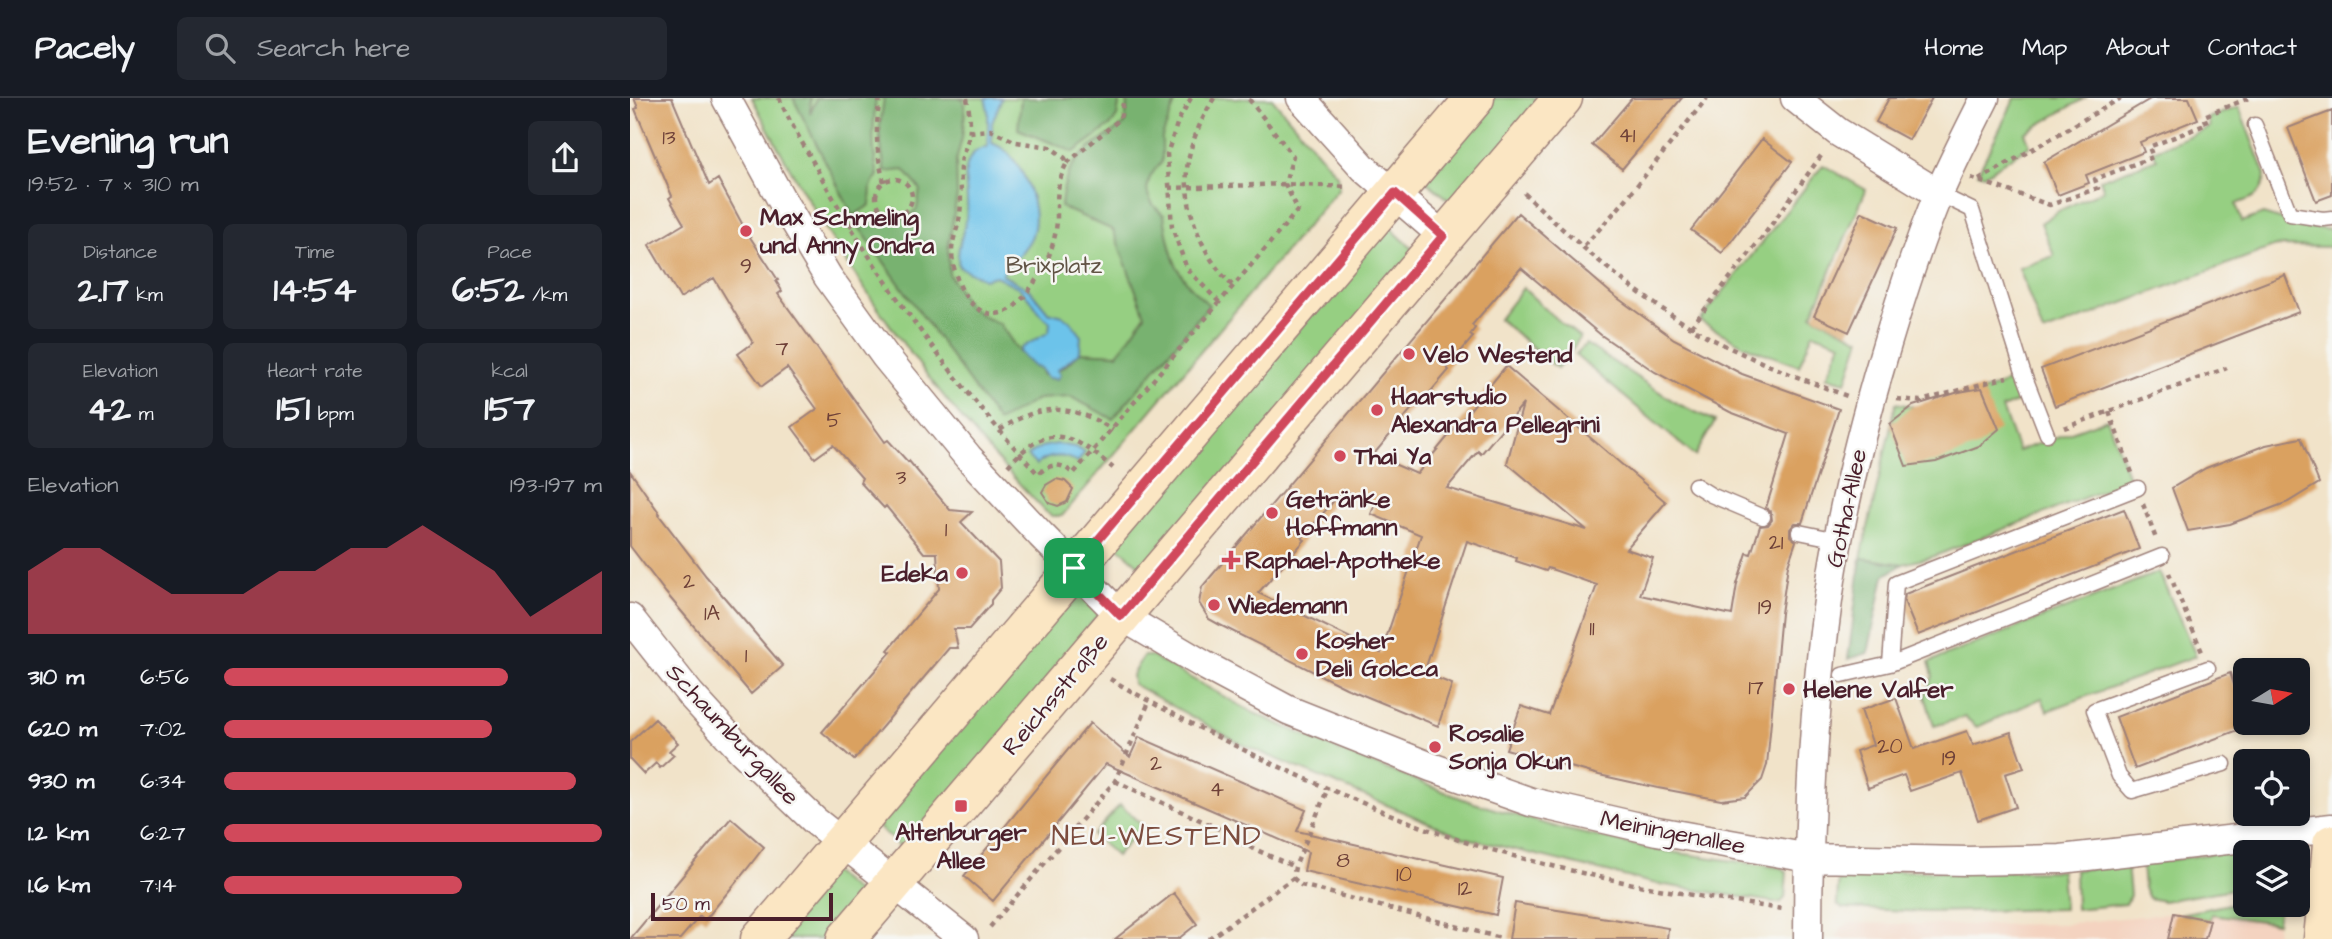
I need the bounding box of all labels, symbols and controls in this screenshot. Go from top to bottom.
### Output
search box [177,17,667,80]
text: Pacely [35,25,135,71]
icon: search [201,29,239,67]
text: Search here [257,30,410,66]
text: Home [1924,31,1984,65]
text: Map [2022,31,2067,65]
text: About [2105,31,2170,65]
text: Contact [2208,31,2297,65]
text: Evening run [28,116,229,168]
button: share [528,121,602,195]
house number: 41 [1619,121,1636,150]
house number: 13 [662,123,676,152]
text: 19:52 · 7 × 310 m [28,168,199,200]
place label: Max Schmeling und Anny Ondra [759,201,935,265]
marker: Max Schmeling und Anny Ondra [738,223,754,239]
text: Distance [83,239,157,266]
text: Time [295,239,335,266]
text: Pace [488,239,532,266]
park label: Brixplatz [1006,249,1102,283]
house number: 9 [740,252,752,281]
text: 2.17 [78,266,129,315]
text: 14:54 [274,266,356,315]
text: 6:52 [452,266,525,315]
text: km [129,282,163,309]
text: /km [525,282,567,309]
house number: 7 [776,334,789,363]
place label: Velo Westend [1422,338,1573,372]
marker: Velo Westend [1401,346,1417,362]
text: Elevation [83,358,158,385]
text: Heart rate [267,358,363,385]
text: kcal [491,358,528,385]
place label: Haarstudio Alexandra Pellegrini [1391,380,1600,443]
text: 42 [87,385,131,434]
text: 151 [276,385,310,434]
text: 157 [484,385,535,434]
text: m [131,401,153,428]
text: bpm [310,401,354,428]
marker: Haarstudio Alexandra Pellegrini [1369,402,1385,418]
house number: 5 [827,406,842,435]
place label: Thai Ya [1353,440,1432,474]
street label: Gotha-Allee [1818,446,1876,571]
marker: Thai Ya [1332,448,1348,464]
house number: 3 [896,463,907,492]
text: Elevation [28,469,119,501]
text: 193–197 m [510,469,602,501]
place label: Getränke Hoffmann [1286,483,1397,545]
marker: Getränke Hoffmann [1264,505,1280,521]
house number: 1 [945,515,948,544]
house number: 21 [1769,528,1784,557]
pin [1044,538,1104,598]
place label: Raphael-Apotheke [1245,544,1441,578]
icon: arrive [1055,549,1093,587]
marker: Raphael-Apotheke [1223,552,1239,568]
place label: Edeka [882,557,949,591]
marker: Edeka [954,565,970,581]
house number: 2 [683,567,695,596]
place label: Wiedemann [1227,589,1347,623]
house number: 19 [1758,593,1772,622]
marker: Wiedemann [1206,597,1222,613]
house number: 1A [704,599,721,628]
house number: 11 [1589,614,1595,643]
place label: Kosher Deli Golcca [1316,624,1439,686]
street label: Reichsstraße [995,626,1117,763]
house number: 1 [745,641,748,670]
marker: Kosher Deli Golcca [1294,646,1310,662]
street label: Schaumburgallee [657,656,807,814]
north arrow [2233,658,2310,735]
map controls [2233,658,2310,917]
text: 310 m [28,661,84,693]
text: 6:56 [140,661,189,693]
house number: 17 [1748,673,1764,702]
place label: Helene Valfer [1803,673,1954,707]
marker: Helene Valfer [1781,681,1797,697]
text: 620 m [28,713,97,745]
text: 7:02 [140,713,186,745]
place label: Rosalie Sonja Okun [1448,717,1571,779]
house number: 20 [1877,732,1903,761]
marker: Rosalie Sonja Okun [1427,739,1443,755]
house number: 19 [1942,744,1956,773]
house number: 2 [1150,749,1162,778]
button: locate [2233,749,2310,826]
text: 930 m [28,765,94,797]
text: 6:34 [140,765,186,797]
house number: 4 [1210,775,1224,804]
marker: Altenburger Allee [953,798,969,814]
street label: Meiningenallee [1597,802,1748,865]
place label: Altenburger Allee [895,816,1027,878]
text: 1.2 km [28,817,89,849]
text: 6:27 [140,817,186,849]
district label: NEU-WESTEND [1051,817,1263,856]
button: layers [2233,840,2310,917]
house number: 8 [1336,846,1350,875]
house number: 10 [1396,860,1412,889]
text: 1.6 km [28,869,90,901]
text: 7:14 [140,869,177,901]
house number: 12 [1458,874,1472,903]
scale bar [651,890,833,922]
text: 50 m [662,891,710,918]

